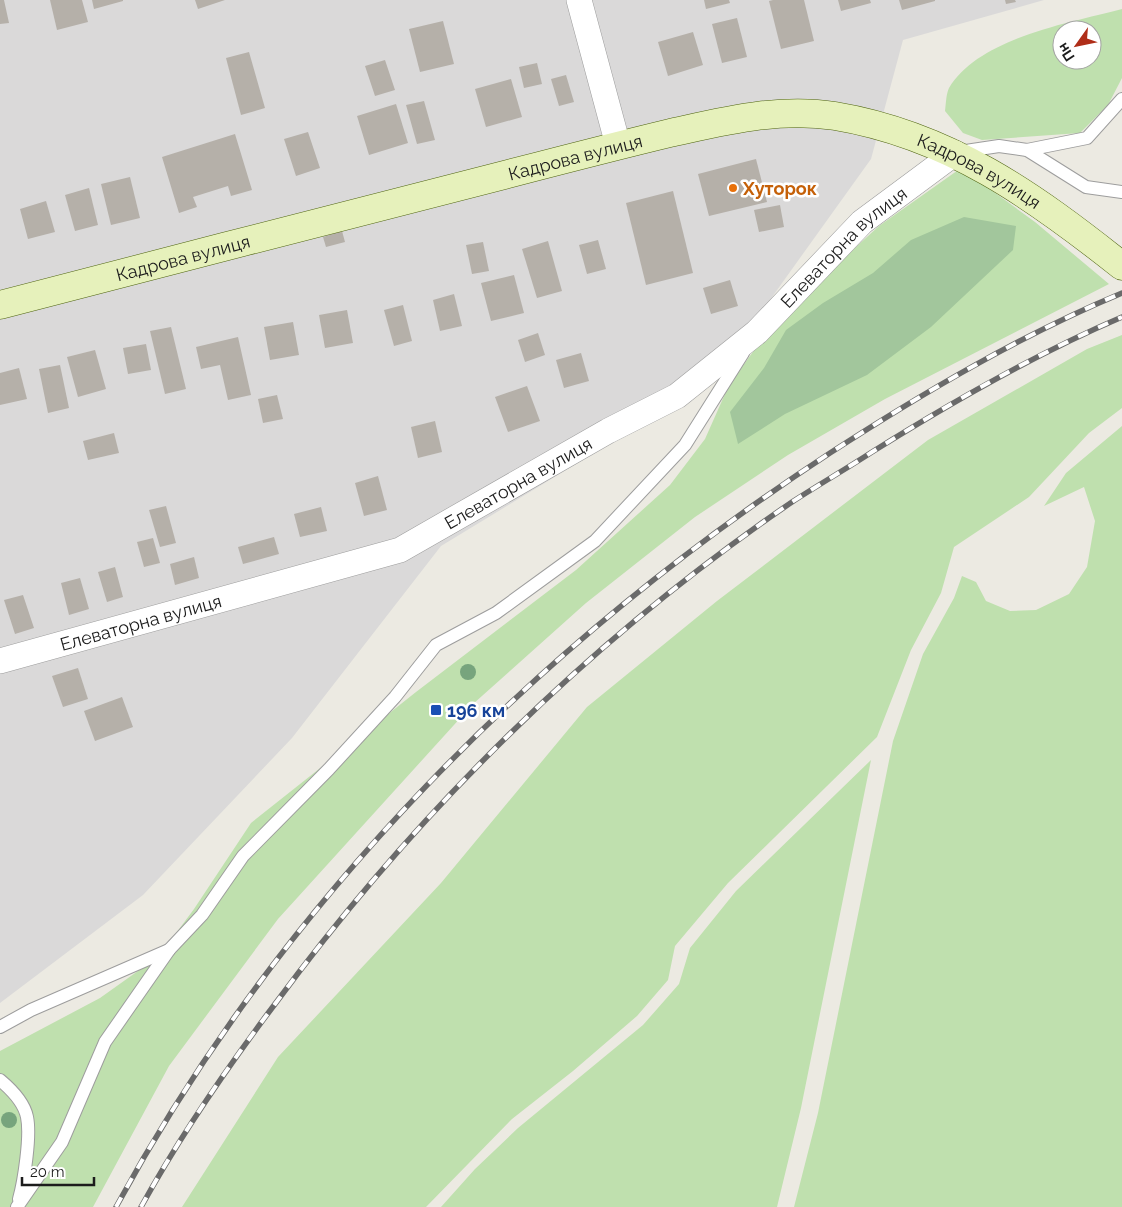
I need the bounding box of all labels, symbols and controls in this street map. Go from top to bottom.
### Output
north arrow [1052,20,1102,70]
text: Пн [1054,40,1078,64]
street label: Кадрова вулиця [914,129,1045,213]
street label: Кадрова вулиця [506,130,644,184]
place label: Хуторок [742,178,817,199]
marker: Хуторок [727,182,739,194]
street label: Елеваторна вулиця [776,182,911,312]
street label: Кадрова вулиця [114,230,252,285]
street label: Елеваторна вулиця [440,432,595,533]
street label: Елеваторна вулиця [58,590,224,654]
place label: 196 км [447,700,505,721]
marker: 196 км [429,703,443,717]
scale bar [22,1154,95,1186]
text: 20 m [30,1163,65,1181]

